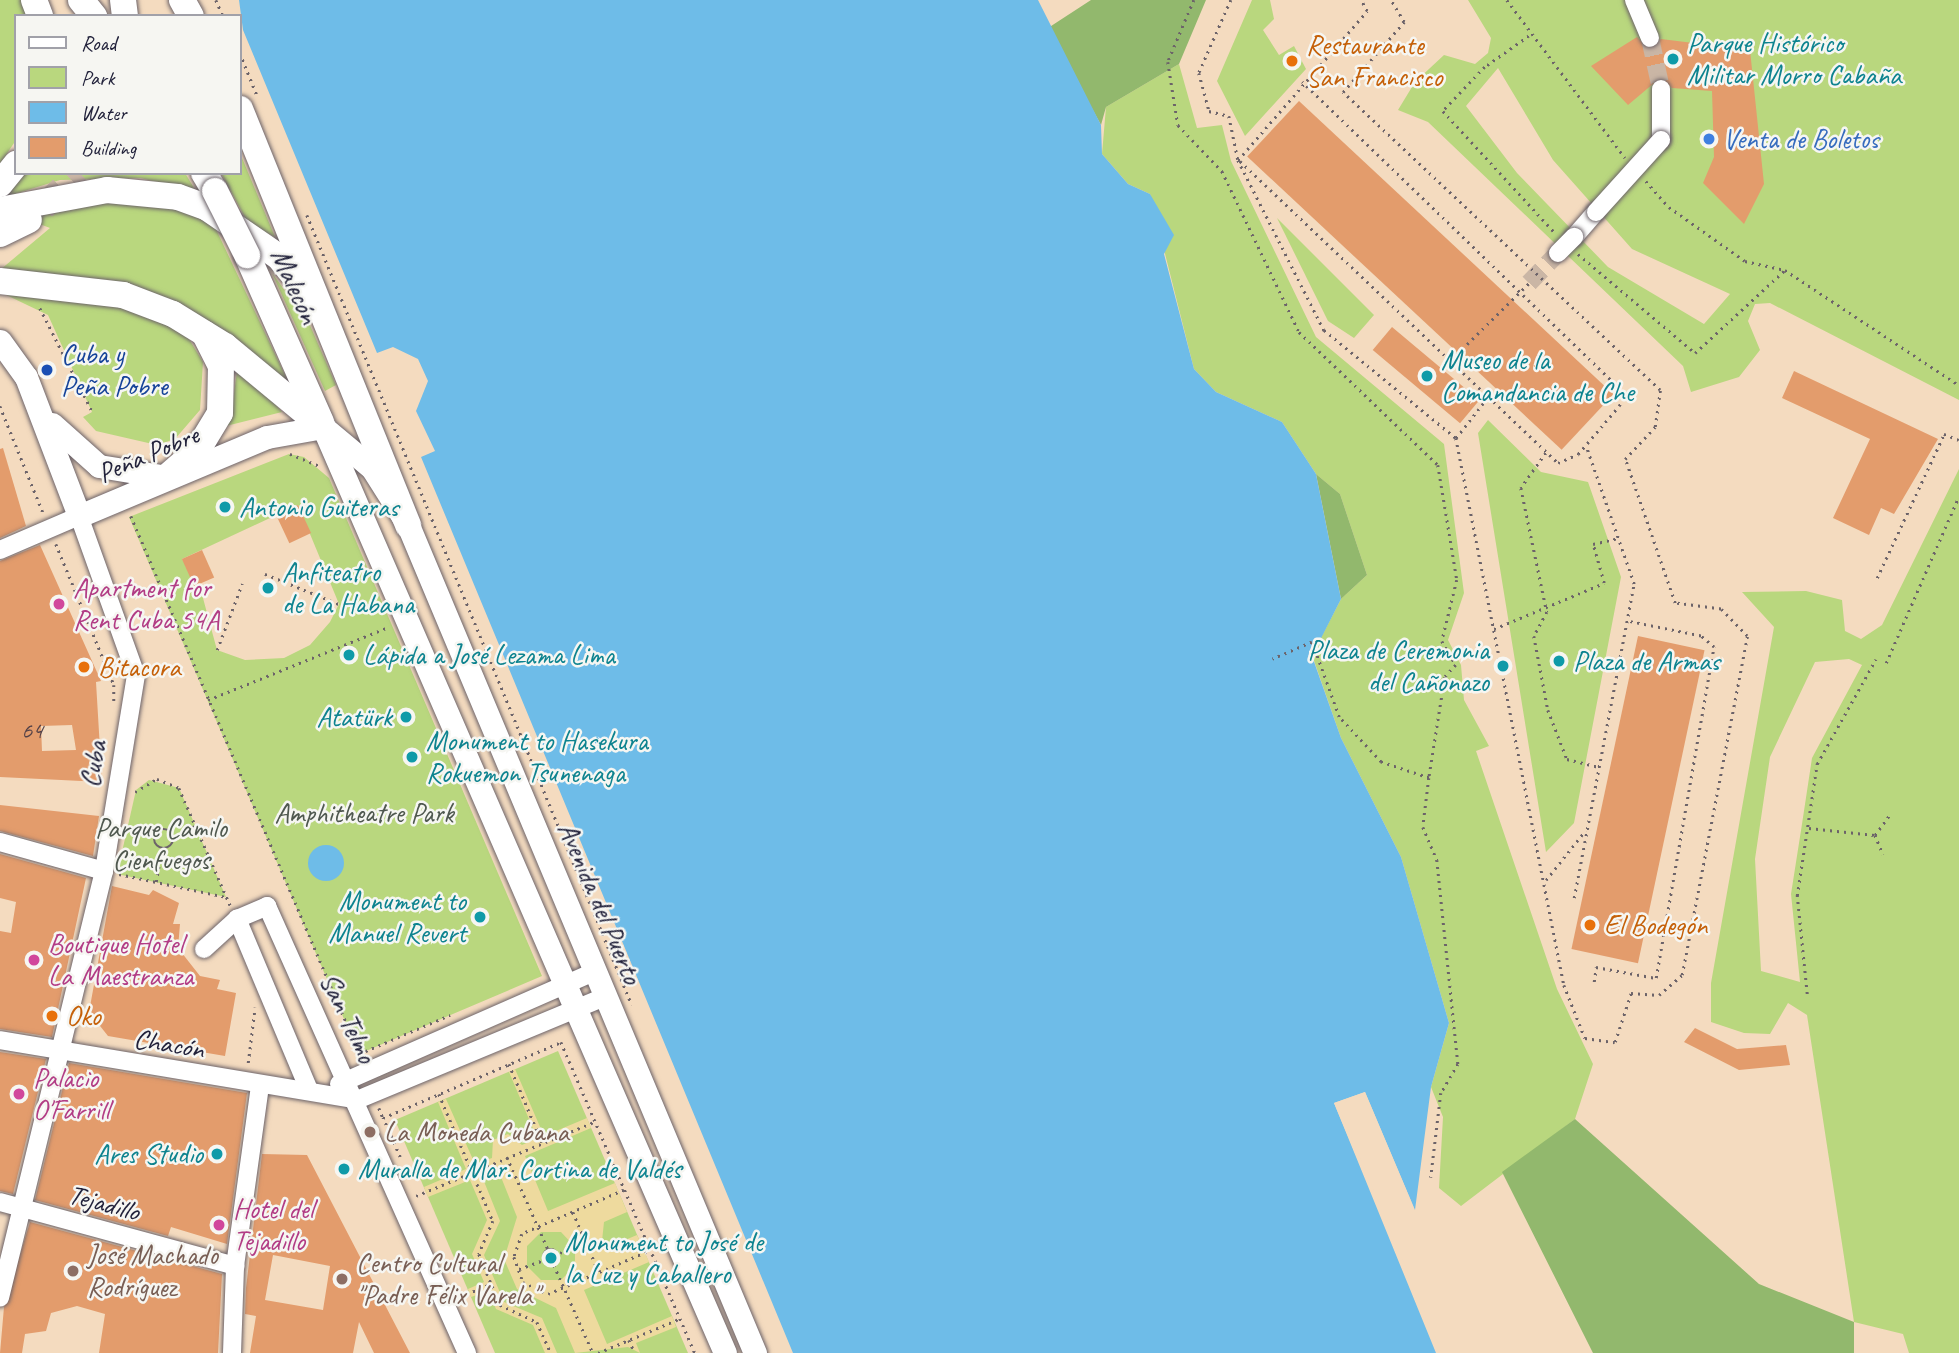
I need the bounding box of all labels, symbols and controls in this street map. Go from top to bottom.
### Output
legend [14,14,242,175]
place label: Parque Histórico Militar Morro Cabaña [1687,26,1901,92]
place label: Restaurante San Francisco [1306,28,1443,94]
text: Road [81,30,116,56]
marker: Parque Histórico Militar Morro Cabaña [1665,51,1681,67]
marker: Restaurante San Francisco [1284,53,1300,69]
text: Park [81,65,114,91]
text: Water [81,100,127,126]
place label: Venta de Boletos [1723,122,1879,156]
marker: Venta de Boletos [1701,131,1717,147]
text: Building [81,135,136,161]
street label: Malecón [264,243,326,329]
place label: Cuba y Peña Pobre [61,337,168,403]
place label: Museo de la Comandancia de Che [1441,343,1634,409]
marker: Cuba y Peña Pobre [39,362,55,378]
marker: Museo de la Comandancia de Che [1419,368,1435,384]
street label: Peña Pobre [92,418,204,490]
place label: Antonio Guiteras [239,490,398,524]
marker: Antonio Guiteras [217,499,233,515]
place label: Anfiteatro de La Habana [282,555,415,621]
place label: Apartment for Rent Cuba 54A [73,571,218,637]
marker: Anfiteatro de La Habana [260,580,276,596]
marker: Apartment for Rent Cuba 54A [51,596,67,612]
place label: Plaza de Ceremonia del Cañonazo [1307,633,1489,699]
place label: Lápida a José Lezama Lima [363,638,615,672]
place label: Plaza de Armas [1573,644,1720,678]
marker: Lápida a José Lezama Lima [341,647,357,663]
place label: Bitacora [98,650,181,684]
marker: Plaza de Armas [1551,653,1567,669]
marker: Plaza de Ceremonia del Cañonazo [1495,658,1511,674]
marker: Bitacora [76,659,92,675]
place label: Atatürk [317,700,392,734]
marker: Atatürk [398,709,414,725]
house number: 64 [21,717,43,745]
place label: Monument to Hasekura Rokuemon Tsunenaga [426,724,649,790]
street label: Cuba [72,738,114,790]
marker: Monument to Hasekura Rokuemon Tsunenaga [404,749,420,765]
park label: Amphitheatre Park [274,796,454,830]
park label: Parque Camilo Cienfuegos [95,811,227,877]
street label: Avenida del Puerto [551,817,649,989]
place label: Monument to Manuel Revert [328,884,466,950]
place label: El Bodegón [1604,908,1707,942]
marker: Monument to Manuel Revert [472,909,488,925]
marker: El Bodegón [1582,917,1598,933]
place label: Boutique Hotel La Maestranza [48,927,194,993]
marker: Boutique Hotel La Maestranza [26,952,42,968]
street label: San Telmo [312,967,384,1069]
place label: Oko [66,999,101,1033]
marker: Oko [44,1008,60,1024]
street label: Chacón [131,1022,207,1066]
place label: Palacio O'Farrill [33,1061,109,1127]
marker: Palacio O'Farrill [11,1086,27,1102]
place label: La Moneda Cubana [384,1115,566,1149]
marker: La Moneda Cubana [362,1124,378,1140]
place label: Ares Studio [94,1137,203,1171]
marker: Ares Studio [209,1146,225,1162]
place label: Muralla de Mar. Cortina de Valdés [358,1152,683,1186]
marker: Muralla de Mar. Cortina de Valdés [336,1161,352,1177]
street label: Tejadillo [65,1177,143,1229]
place label: Hotel del Tejadillo [233,1192,313,1258]
marker: Hotel del Tejadillo [211,1217,227,1233]
place label: Monument to José de la Luz y Caballero [565,1225,763,1291]
place label: José Machado Rodríguez [87,1238,218,1304]
place label: Centro Cultural "Padre Félix Varela" [356,1246,538,1312]
marker: Monument to José de la Luz y Caballero [543,1250,559,1266]
marker: José Machado Rodríguez [65,1263,81,1279]
marker: Centro Cultural "Padre Félix Varela" [334,1271,350,1287]

